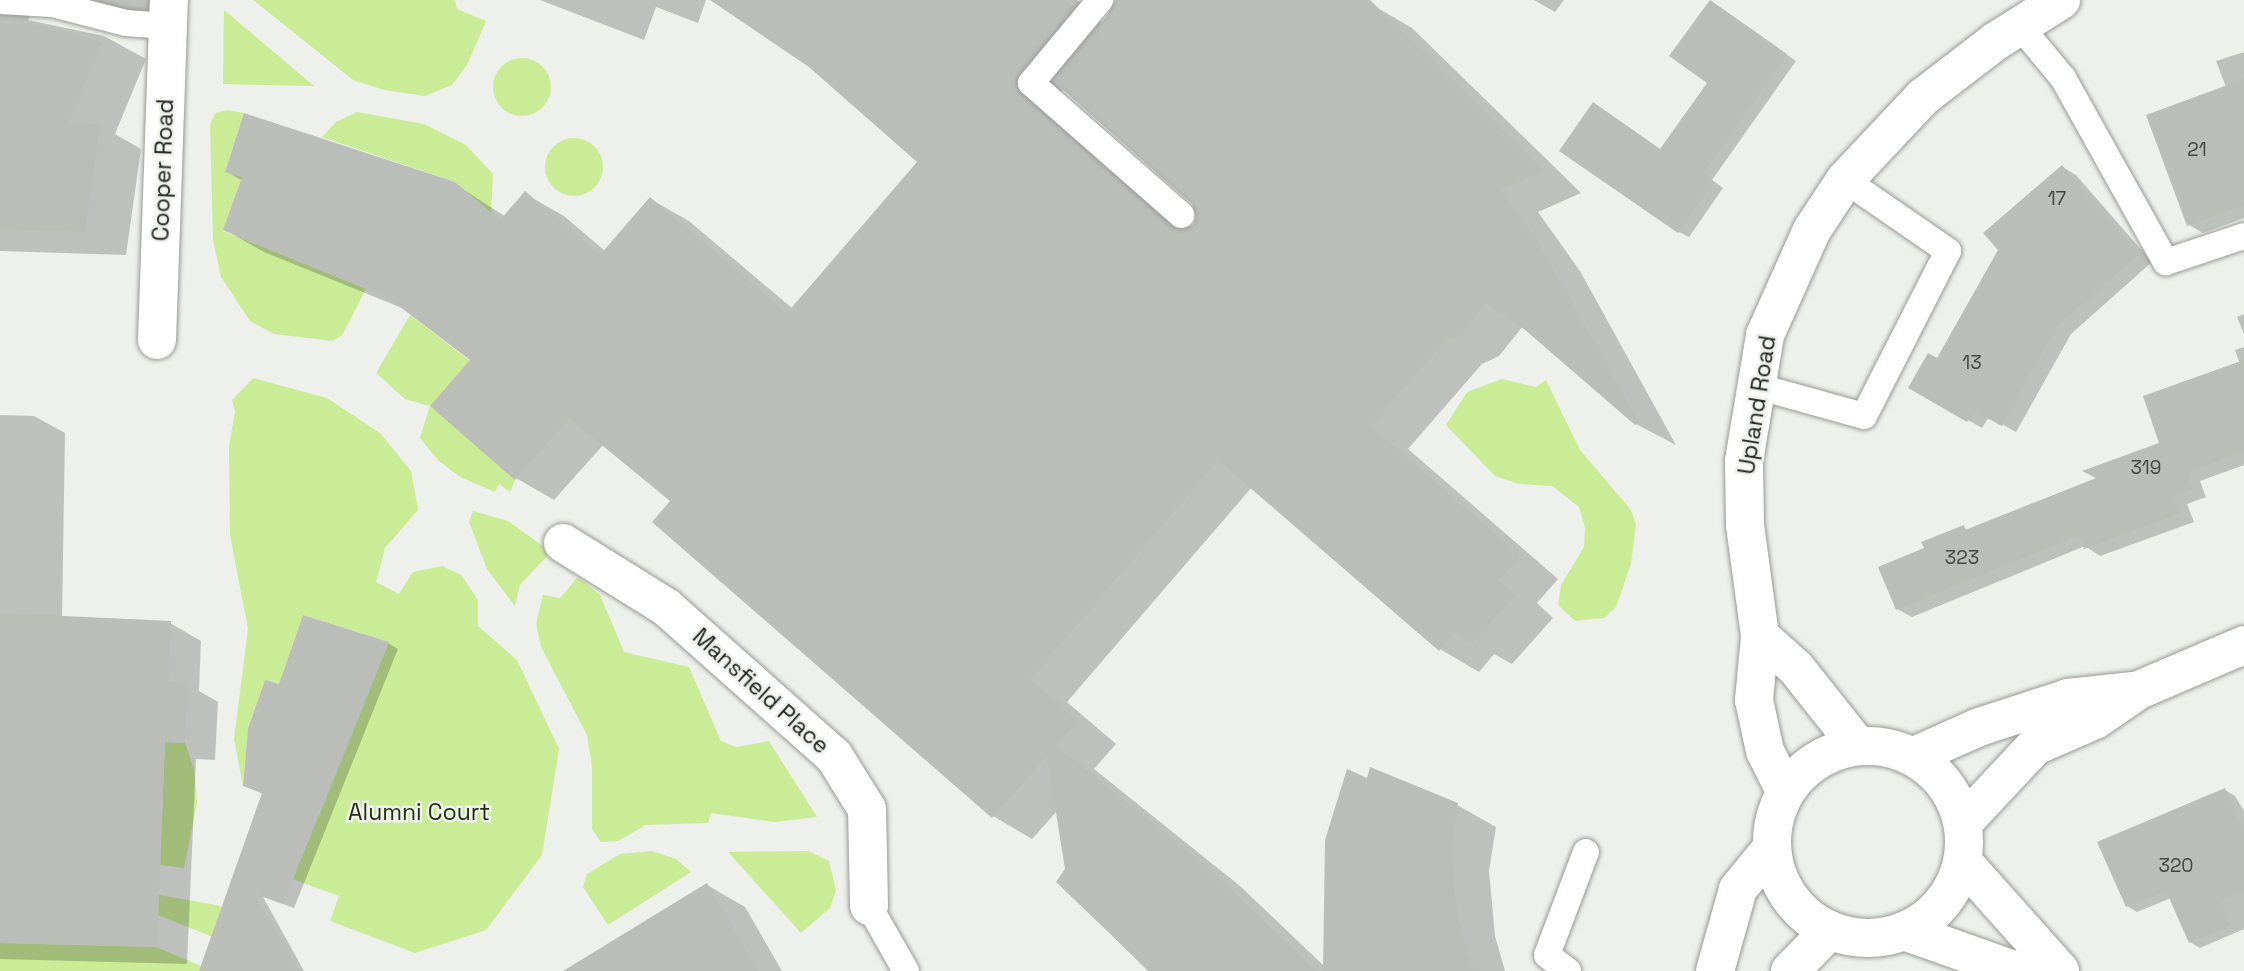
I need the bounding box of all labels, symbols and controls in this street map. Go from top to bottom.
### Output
street label: Cooper Road [147,98,179,242]
house number: 21 [2187,139,2207,161]
house number: 17 [2048,188,2066,210]
street label: Upland Road [1732,334,1782,476]
house number: 13 [1962,352,1982,374]
house number: 319 [2131,457,2161,479]
house number: 323 [1945,547,1979,569]
street label: Mansfield Place [687,623,835,759]
park label: Alumni Court [348,798,490,826]
house number: 320 [2158,855,2194,877]

